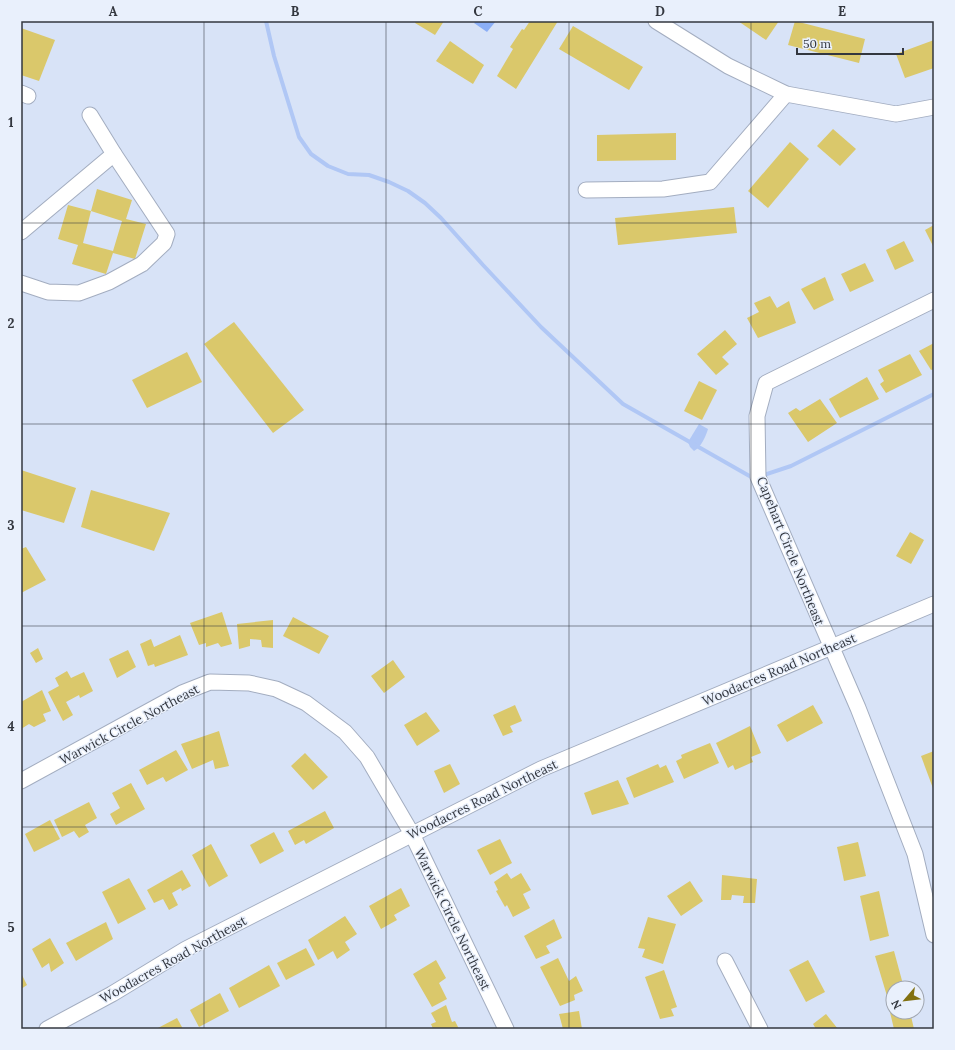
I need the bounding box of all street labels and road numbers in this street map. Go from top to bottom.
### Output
street label: Capehart Circle Northeast [753,474,828,628]
street label: Woodacres Road Northeast [700,629,859,710]
street label: Warwick Circle Northeast [56,680,202,769]
street label: Woodacres Road Northeast [404,756,560,843]
street label: Warwick Circle Northeast [411,845,494,993]
street label: Woodacres Road Northeast [97,912,250,1007]

